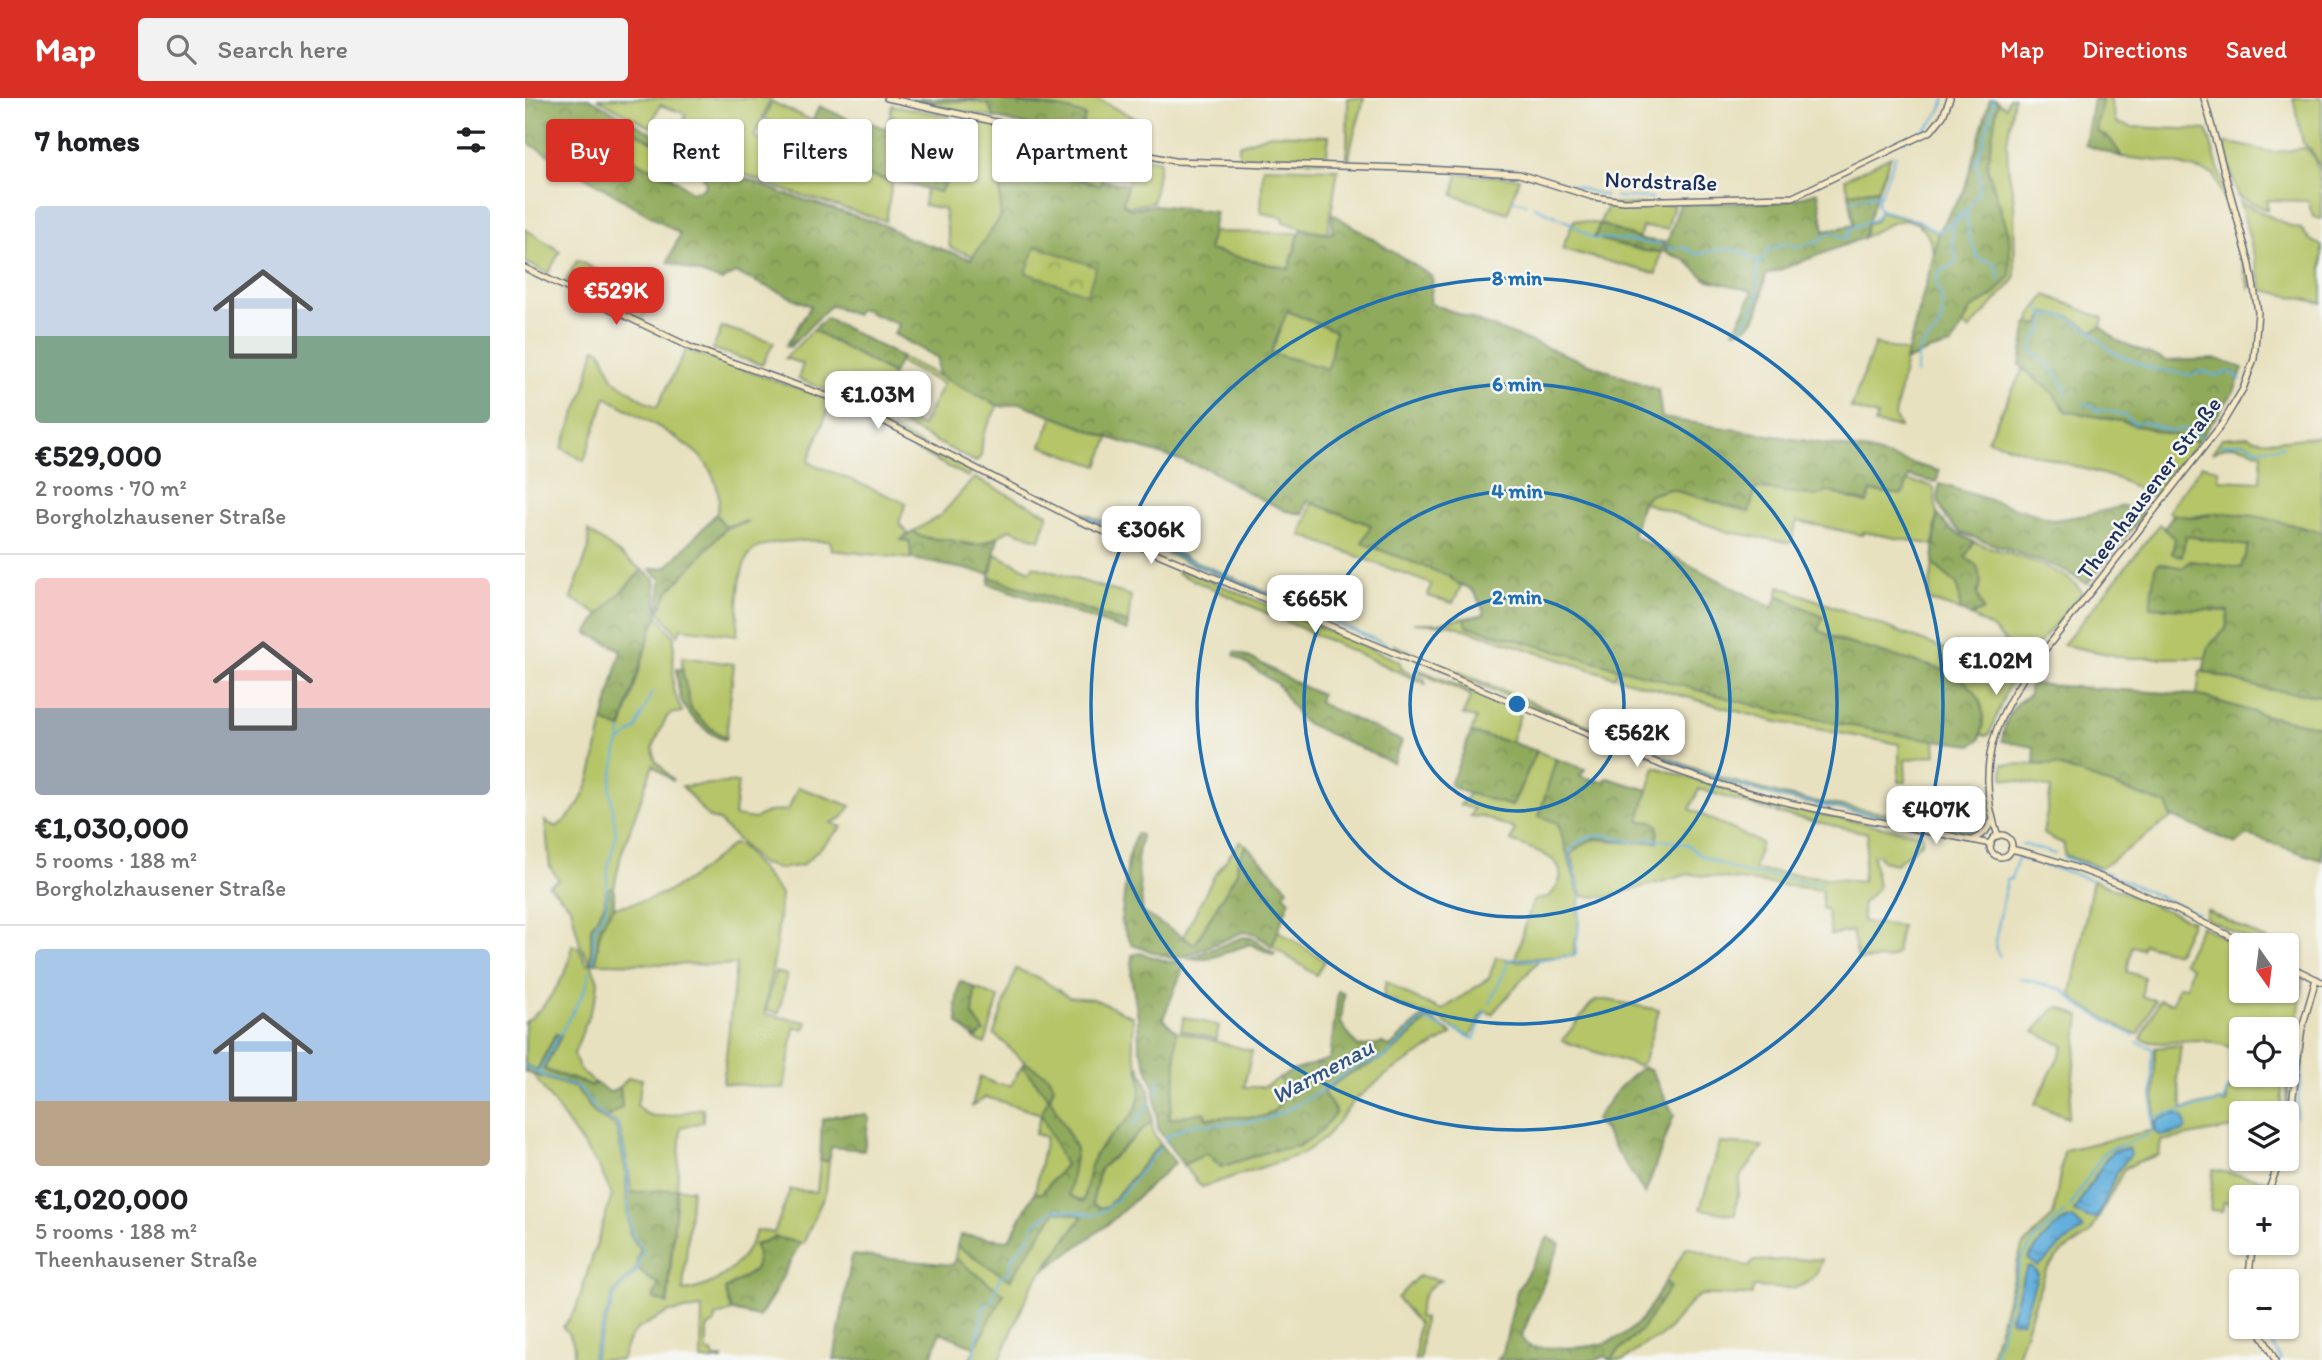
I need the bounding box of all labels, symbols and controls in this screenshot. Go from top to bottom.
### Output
search box [138,18,628,81]
text: Map [35,30,96,69]
icon: search [162,30,200,68]
text: Search here [218,33,348,65]
text: Map [2000,35,2044,64]
text: Directions [2082,35,2188,64]
text: Saved [2226,35,2287,64]
chip: Buy [546,119,634,182]
chip: Rent [648,119,744,182]
chip: Filters [758,119,872,182]
chip: New [886,119,978,182]
chip: Apartment [992,119,1152,182]
icon: filters [452,121,490,159]
text: 7 homes [35,122,140,159]
street label: Nordstraße [1604,165,1718,197]
icon: home [200,251,326,377]
text: 8 min [1492,265,1543,290]
pin: €529K [567,268,665,327]
text: €529K [584,276,648,304]
text: 6 min [1492,371,1543,396]
pin: €1.03M [821,372,935,431]
text: €1.03M [841,380,915,408]
street label: Theenhausener Straße [2071,391,2227,585]
text: €529,000 [35,437,162,474]
text: 2 rooms · 70 m² [35,474,187,502]
text: 4 min [1491,478,1544,503]
text: Borgholzhausener Straße [35,502,286,530]
pin: €306K [1102,506,1200,566]
text: €306K [1118,515,1184,543]
pin: €665K [1266,575,1364,635]
text: €665K [1283,584,1347,612]
text: 2 min [1492,584,1543,609]
icon: home [200,623,326,749]
pin: €1.02M [1939,638,2053,697]
text: €1.02M [1959,646,2033,674]
centre of rings [1505,692,1529,716]
pin: €562K [1588,710,1686,769]
text: €562K [1605,718,1669,746]
pin: €407K [1887,786,1985,846]
text: €407K [1902,795,1970,823]
text: €1,030,000 [35,809,189,846]
text: 5 rooms · 188 m² [35,846,197,874]
text: Borgholzhausener Straße [35,874,286,902]
north arrow [2229,933,2299,1003]
map controls [2229,933,2299,1339]
icon: home [200,994,326,1120]
button: locate [2229,1017,2299,1087]
water label: Warmenau [1266,1032,1379,1110]
button: layers [2229,1101,2299,1171]
text: €1,020,000 [35,1180,188,1217]
button: + [2229,1185,2299,1255]
text: 5 rooms · 188 m² [35,1217,197,1245]
text: Theenhausener Straße [35,1245,257,1273]
button: − [2229,1269,2299,1339]

